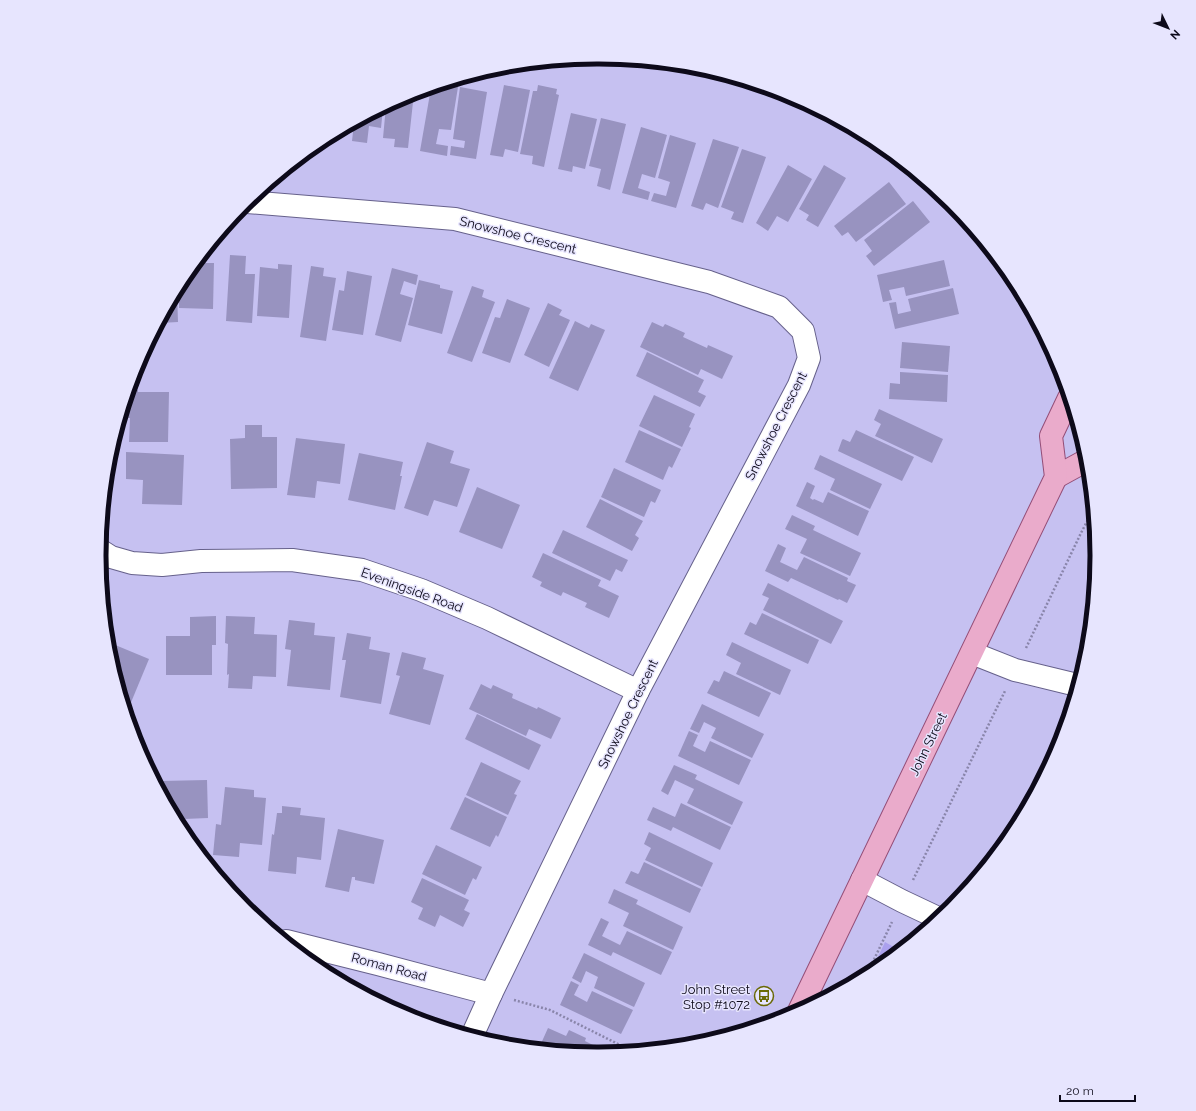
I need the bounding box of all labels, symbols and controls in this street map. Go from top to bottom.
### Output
north arrow [1148,8,1188,48]
text: N [1167,27,1183,42]
street label: Snowshoe Crescent [458,213,578,257]
street label: Snowshoe Crescent [742,369,810,483]
street label: Eveningside Road [359,565,465,615]
street label: Snowshoe Crescent [595,656,661,771]
street label: John Street [906,709,950,778]
street label: Roman Road [350,950,428,984]
place label: John Street Stop #1072 [682,982,751,1012]
bus stop icon: John Street Stop #1072 [753,985,775,1007]
scale bar [1060,1077,1135,1103]
text: 20 m [1066,1084,1094,1098]

